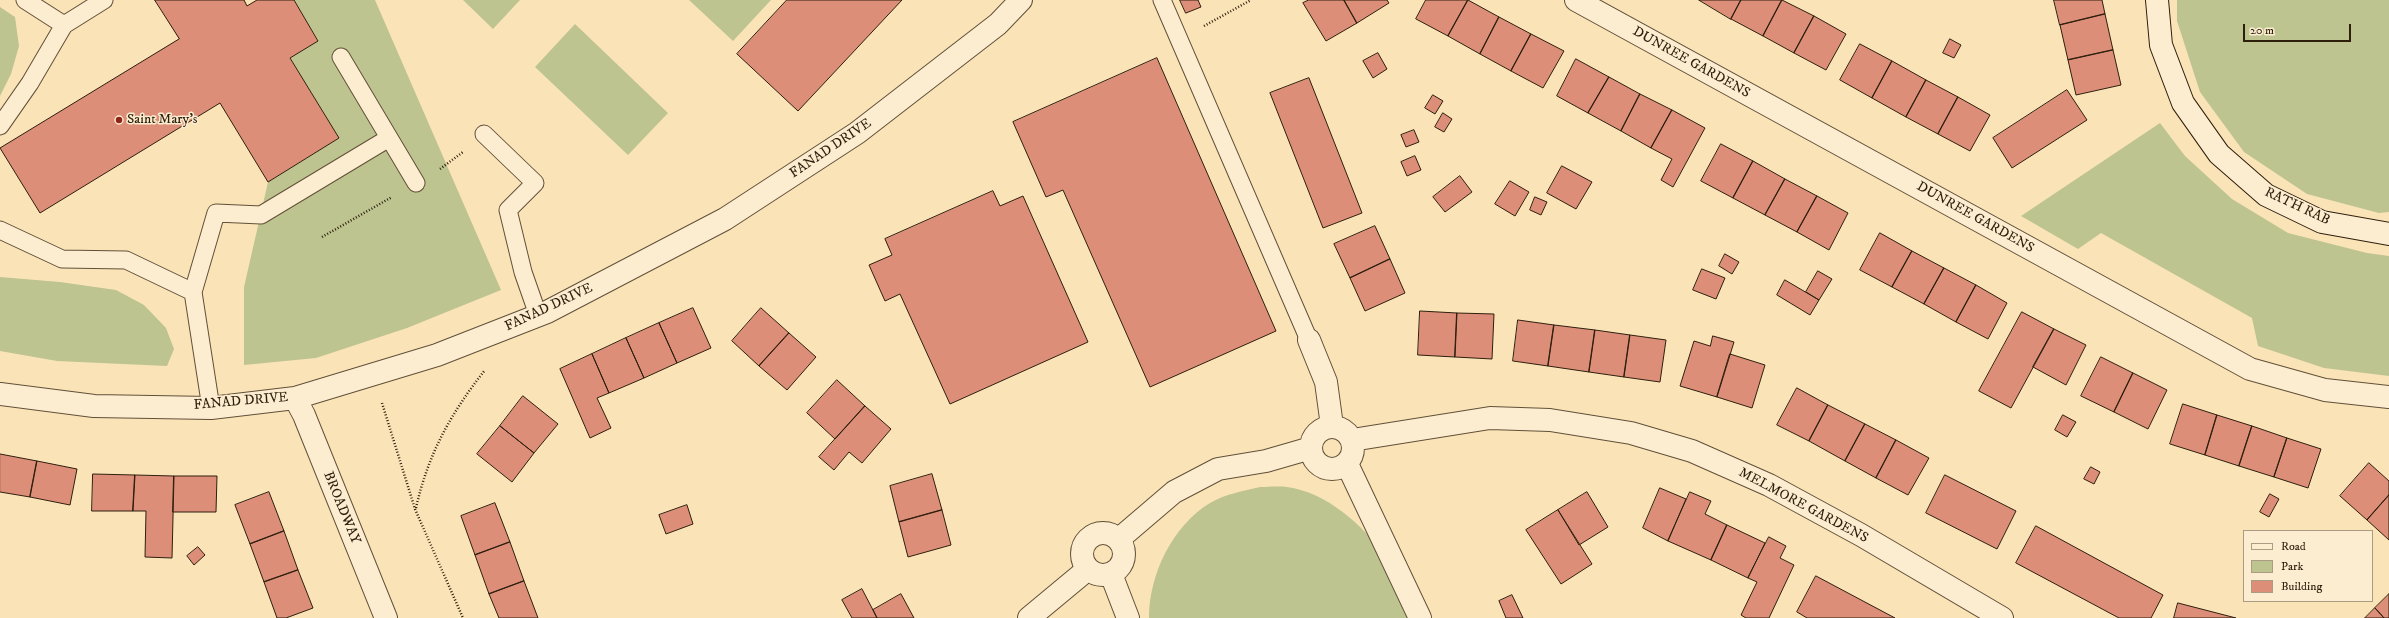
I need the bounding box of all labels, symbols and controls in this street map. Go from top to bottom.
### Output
scale bar [2245,16,2353,42]
text: 20 m [2250,23,2274,38]
street label: DUNREE GARDENS [1629,24,1753,102]
place label: Saint Mary's [127,112,197,128]
marker: Saint Mary's [114,115,124,125]
street label: FANAD DRIVE [787,116,875,182]
street label: DUNREE GARDENS [1913,179,2037,257]
street label: RATH RAB [2262,185,2332,229]
street label: FANAD DRIVE [502,280,596,336]
street label: FANAD DRIVE [193,390,289,414]
street label: MELMORE GARDENS [1735,465,1871,547]
street label: BROADWAY [319,469,363,547]
legend [2243,530,2373,602]
text: Road [2281,539,2306,554]
text: Park [2281,559,2303,574]
text: Building [2281,579,2322,594]

